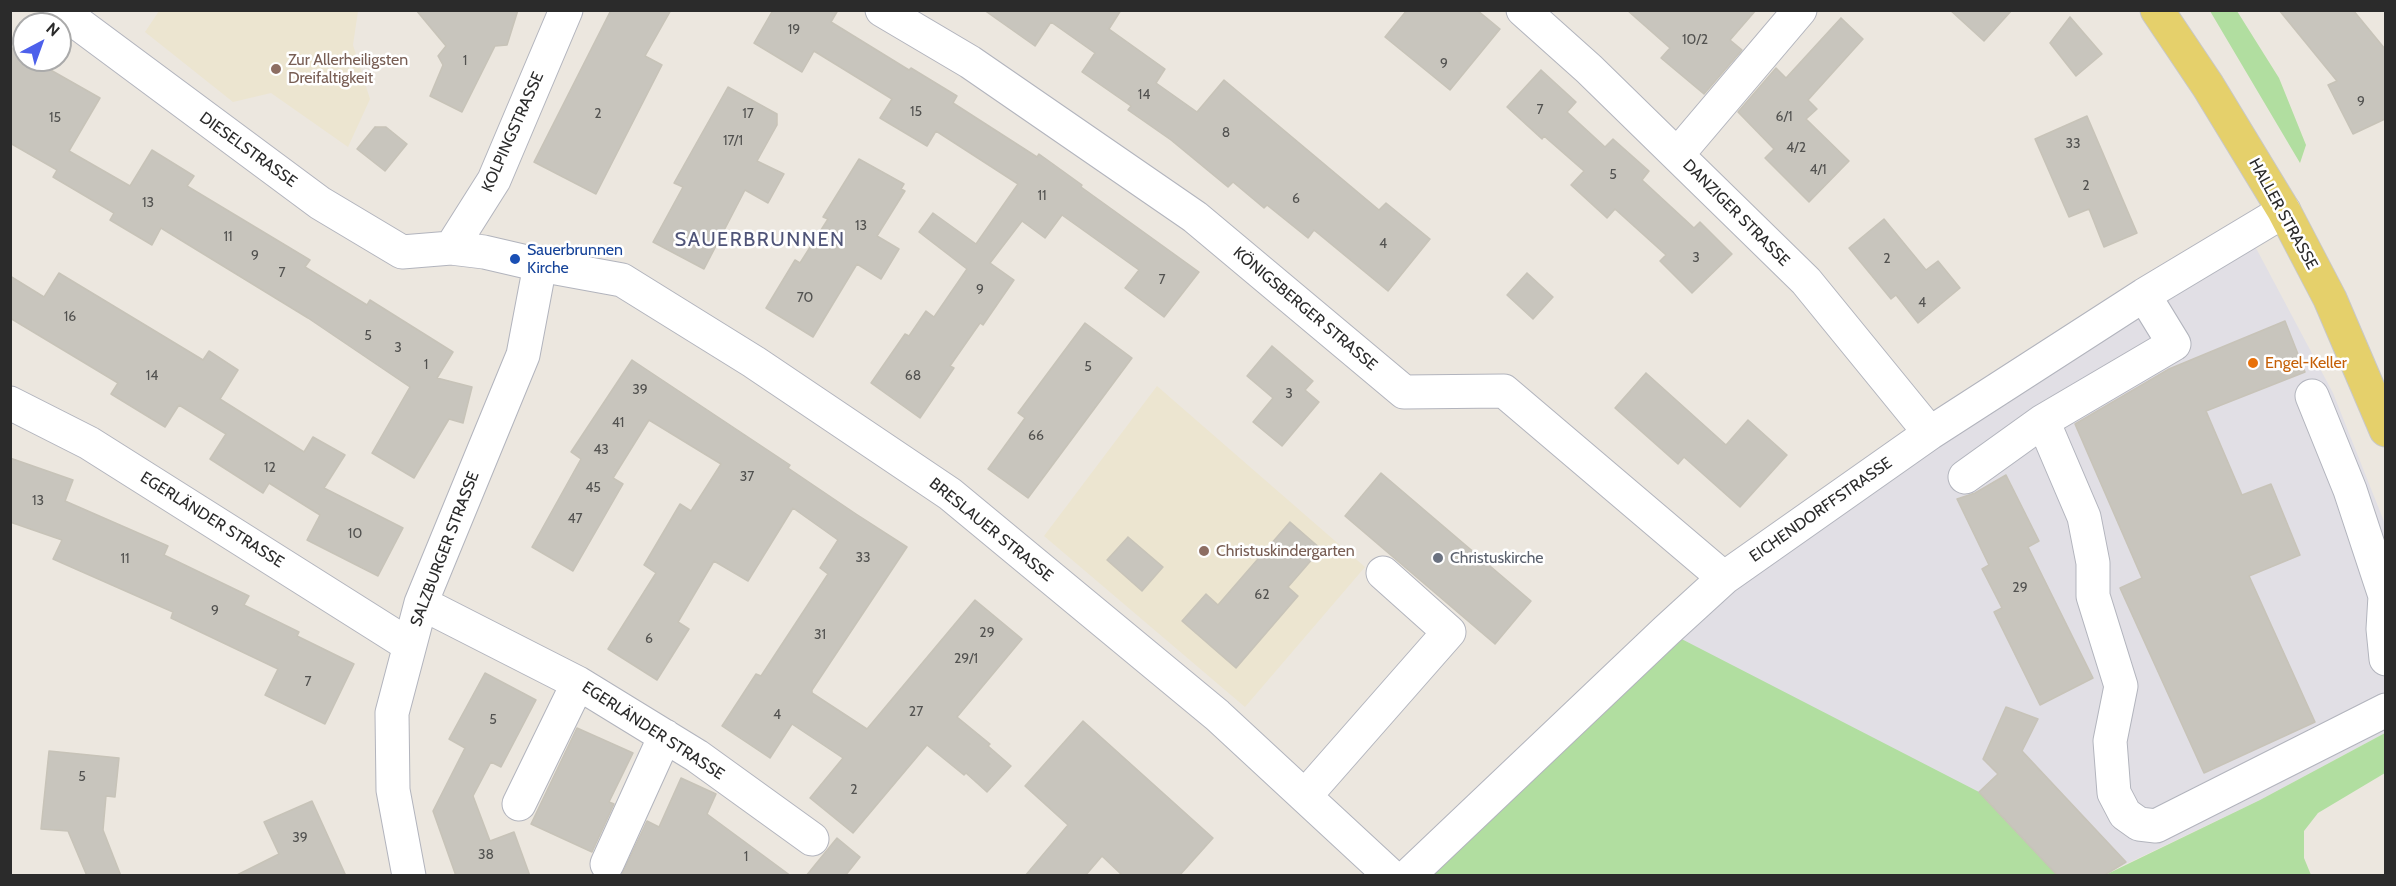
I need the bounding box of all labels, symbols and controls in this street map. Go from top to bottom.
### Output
north arrow [12,12,72,72]
text: N [42,19,63,40]
house number: 19 [788,22,800,38]
house number: 10/2 [1682,32,1708,48]
place label: Zur Allerheiligsten Dreifaltigkeit [288,50,408,88]
house number: 1 [463,53,467,69]
house number: 9 [1440,56,1448,72]
marker: Zur Allerheiligsten Dreifaltigkeit [269,62,283,76]
street label: KOLPINGSTRASSE [478,69,548,195]
house number: 14 [1138,87,1150,103]
house number: 9 [2357,94,2365,110]
house number: 7 [1536,102,1544,118]
house number: 15 [910,104,922,120]
house number: 2 [594,106,602,122]
house number: 17 [742,106,754,122]
street label: DIESELSTRASSE [196,108,300,192]
house number: 6/1 [1775,109,1793,125]
house number: 15 [49,110,61,126]
house number: 8 [1222,125,1230,141]
house number: 17/1 [723,133,743,149]
house number: 33 [2065,136,2081,152]
house number: 4/2 [1786,140,1806,156]
street label: HALLER STRASSE [2244,155,2322,273]
street label: DANZIGER STRASSE [1679,156,1793,270]
house number: 4/1 [1809,162,1827,178]
house number: 5 [1609,167,1617,183]
house number: 2 [2082,178,2090,194]
house number: 11 [1037,188,1047,204]
house number: 6 [1292,191,1300,207]
house number: 13 [142,195,154,211]
house number: 13 [855,218,867,234]
district label: SAUERBRUNNEN [674,228,846,252]
house number: 11 [223,229,233,245]
house number: 4 [1379,236,1387,252]
place label: Sauerbrunnen Kirche [527,240,623,278]
street label: KÖNIGSBERGER STRASSE [1229,243,1381,375]
house number: 9 [251,248,259,264]
house number: 3 [1692,250,1700,266]
house number: 2 [1883,251,1891,267]
marker: Sauerbrunnen Kirche [508,252,522,266]
house number: 7 [278,265,286,281]
house number: 7 [1158,272,1166,288]
house number: 9 [976,282,984,298]
house number: 70 [797,290,813,306]
house number: 4 [1918,295,1926,311]
house number: 16 [64,309,76,325]
house number: 5 [364,328,372,344]
house number: 3 [394,340,402,356]
place label: Engel-Keller [2265,353,2347,373]
marker: Engel-Keller [2246,356,2260,370]
house number: 1 [424,357,428,373]
house number: 5 [1084,359,1092,375]
house number: 14 [146,368,158,384]
house number: 68 [905,368,921,384]
house number: 39 [632,382,648,398]
house number: 3 [1285,386,1293,402]
house number: 41 [612,415,624,431]
house number: 66 [1028,428,1044,444]
house number: 43 [593,442,609,458]
street label: EICHENDORFFSTRASSE [1746,454,1896,566]
house number: 12 [264,460,276,476]
street label: EGERLÄNDER STRASSE [137,468,287,572]
street label: SALZBURGER STRASSE [407,469,483,629]
house number: 37 [740,469,754,485]
street label: BRESLAUER STRASSE [925,474,1057,586]
house number: 45 [585,480,601,496]
house number: 13 [32,493,44,509]
house number: 47 [567,511,583,527]
house number: 10 [348,526,362,542]
place label: Christuskindergarten [1216,541,1355,561]
marker: Christuskindergarten [1197,544,1211,558]
place label: Christuskirche [1450,548,1544,568]
house number: 33 [855,550,871,566]
house number: 11 [120,551,130,567]
marker: Christuskirche [1431,551,1445,565]
house number: 29 [2012,580,2028,596]
house number: 62 [1254,587,1270,603]
house number: 9 [211,603,219,619]
house number: 29 [979,625,995,641]
house number: 31 [814,627,826,643]
house number: 6 [645,631,653,647]
house number: 29/1 [954,651,978,667]
house number: 7 [304,674,312,690]
street label: EGERLÄNDER STRASSE [578,678,728,784]
house number: 27 [909,704,923,720]
house number: 4 [773,707,781,723]
house number: 5 [489,712,497,728]
house number: 5 [78,769,86,785]
house number: 2 [850,782,858,798]
house number: 39 [292,830,308,846]
house number: 38 [478,847,494,863]
house number: 1 [744,849,748,865]

